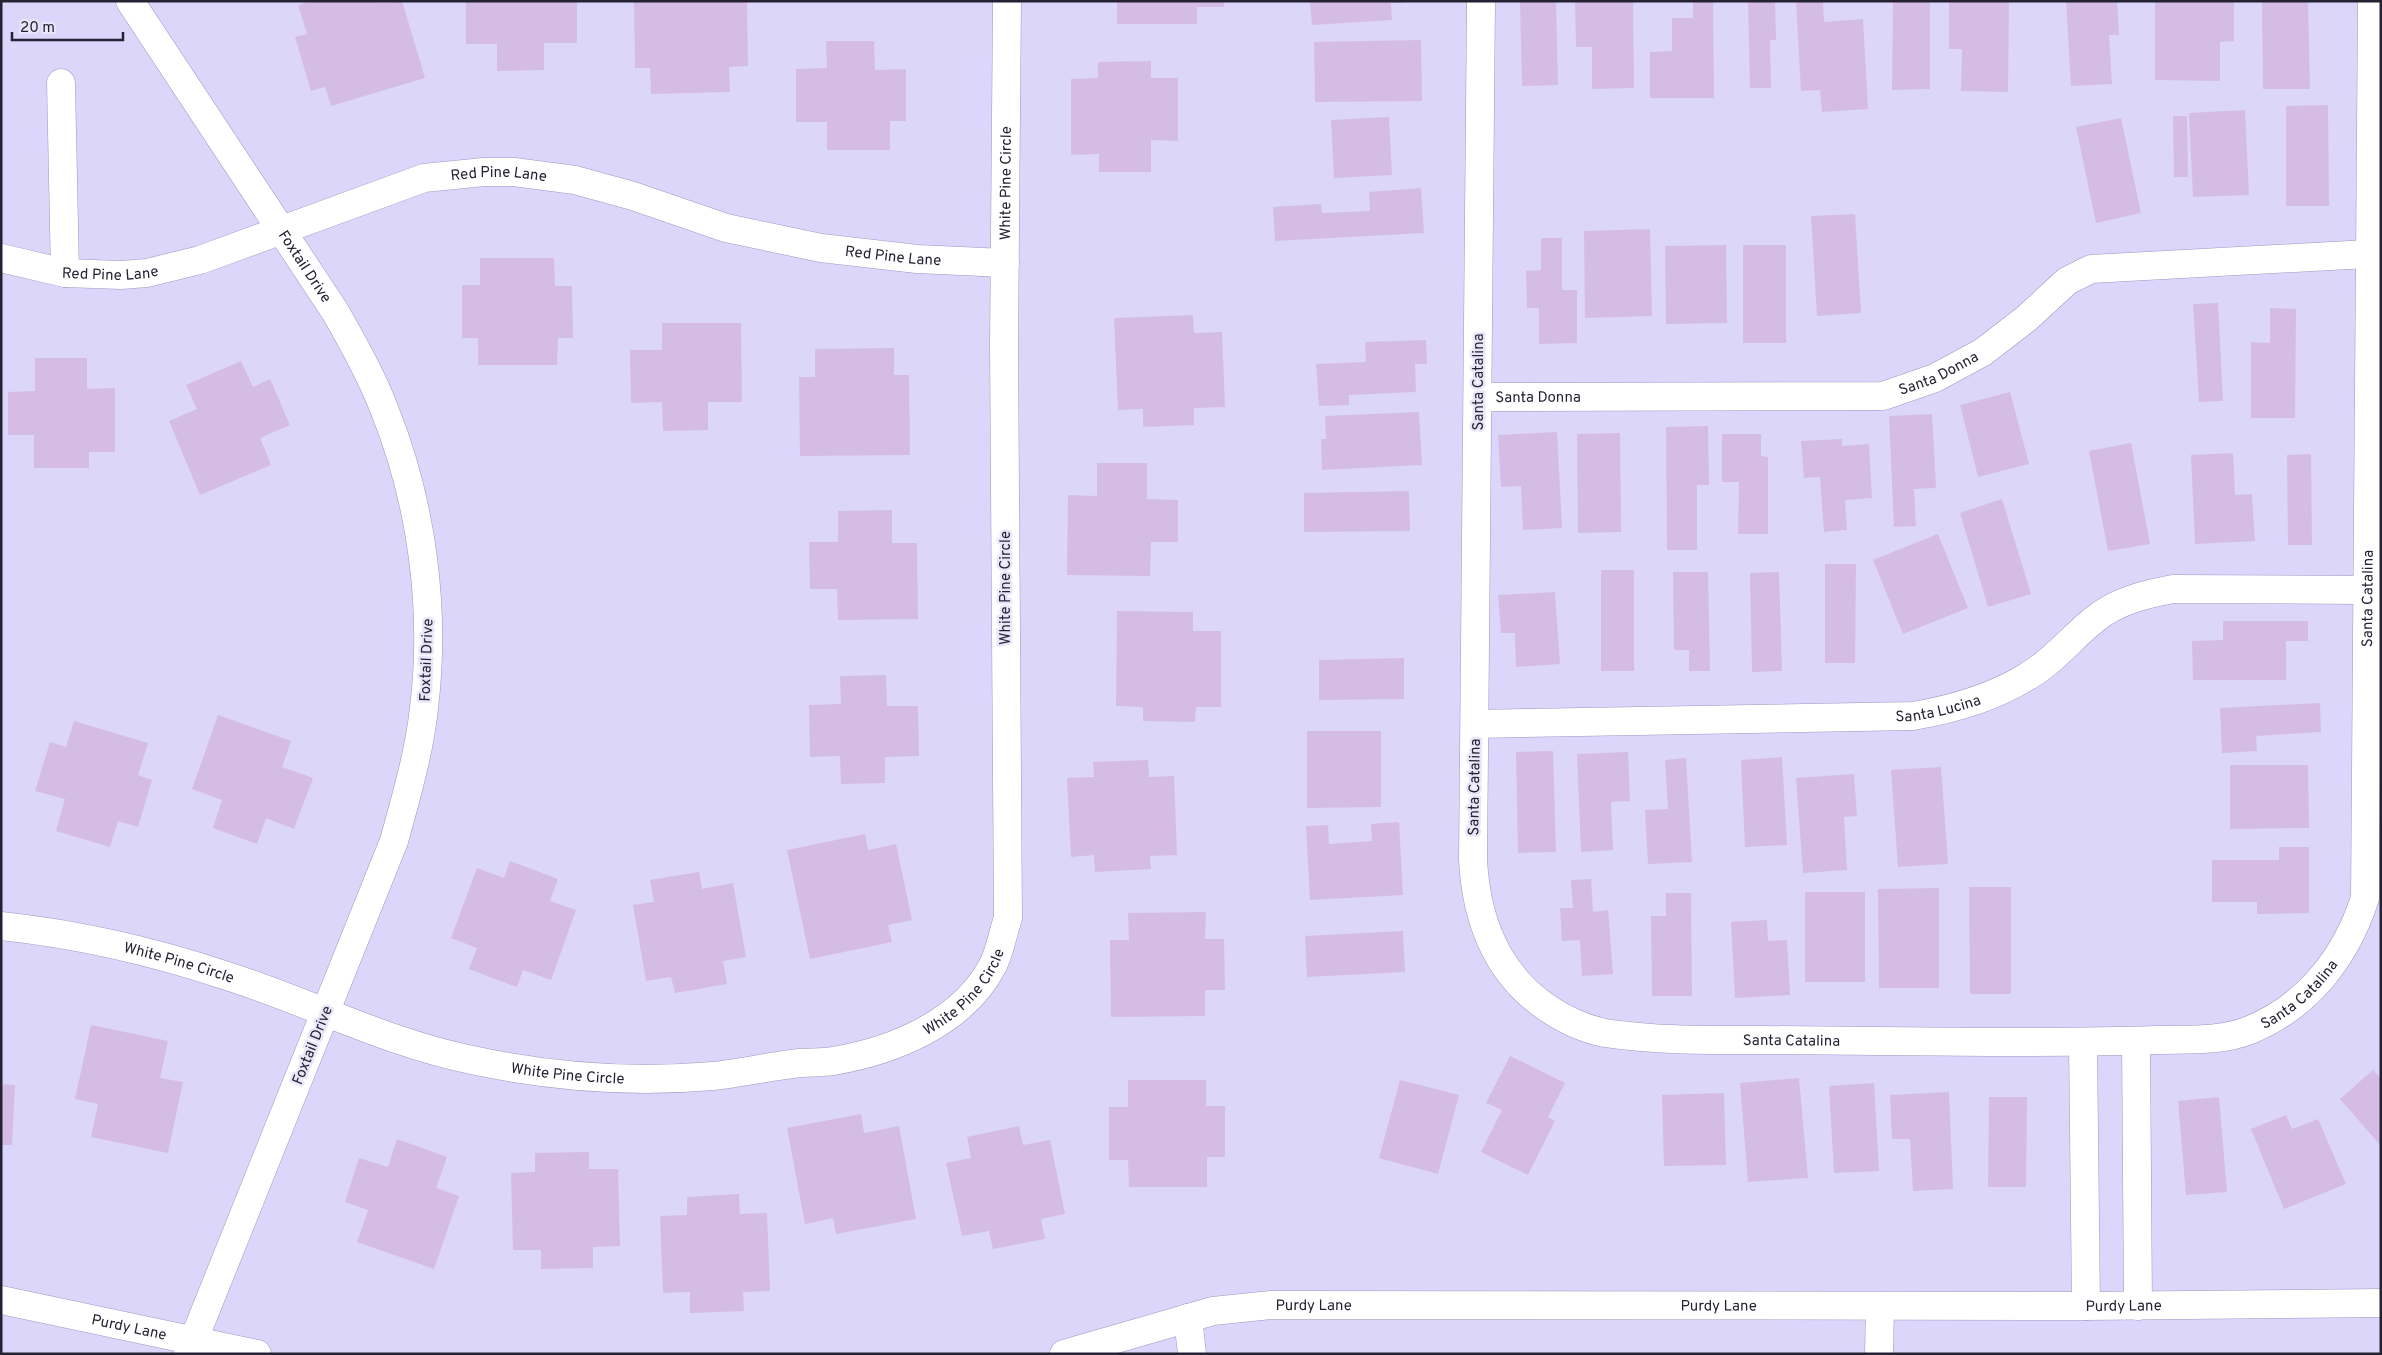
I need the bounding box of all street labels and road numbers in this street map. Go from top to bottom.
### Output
street label: White Pine Circle [997,126,1017,240]
street label: Red Pine Lane [450,164,548,187]
street label: Foxtail Drive [273,227,335,307]
street label: Red Pine Lane [844,243,942,271]
street label: Red Pine Lane [62,262,161,286]
street label: Santa Catalina [1470,333,1489,431]
street label: Santa Donna [1897,348,1982,401]
street label: Santa Donna [1495,389,1581,408]
street label: White Pine Circle [997,531,1016,645]
street label: Santa Catalina [2359,550,2379,647]
street label: Foxtail Drive [417,618,438,702]
street label: Santa Lucina [1895,692,1984,727]
street label: Santa Catalina [1465,738,1486,836]
street label: White Pine Circle [122,939,236,989]
street label: White Pine Circle [920,946,1010,1041]
street label: Santa Catalina [2258,957,2343,1035]
street label: Foxtail Drive [289,1003,338,1088]
street label: Santa Catalina [1743,1032,1840,1052]
street label: White Pine Circle [509,1060,625,1090]
street label: Purdy Lane [1275,1297,1352,1316]
street label: Purdy Lane [2085,1297,2162,1317]
street label: Purdy Lane [1680,1298,1757,1317]
street label: Purdy Lane [90,1311,168,1346]

